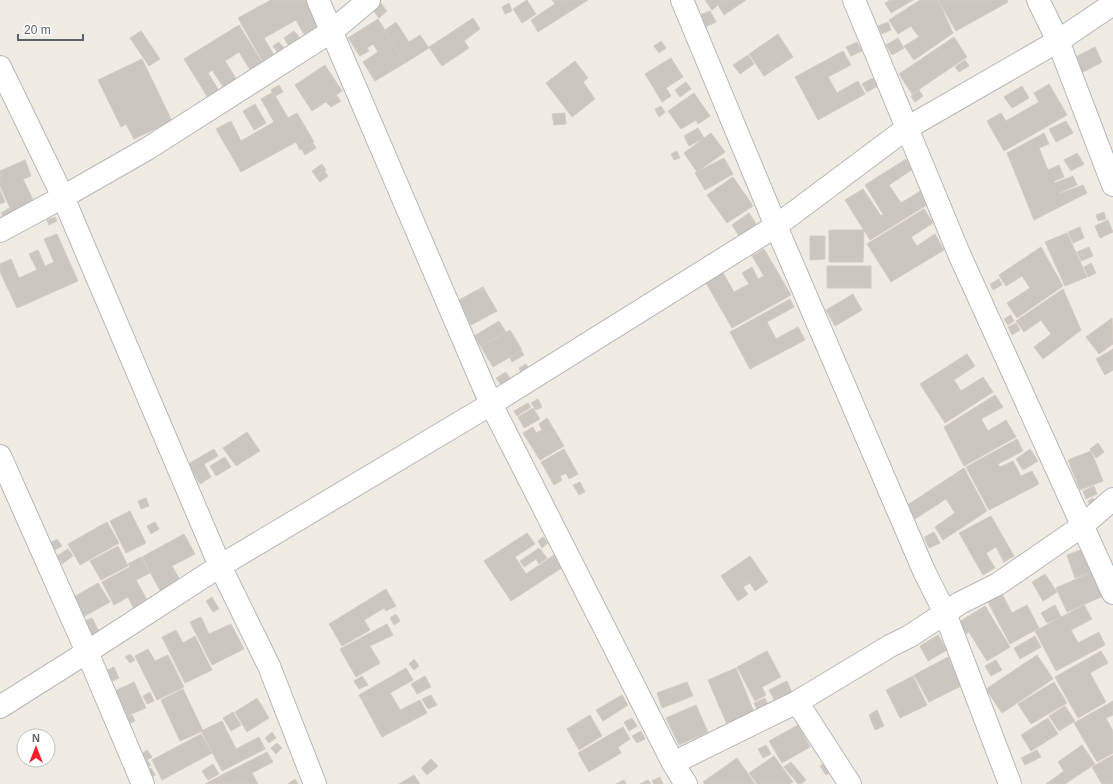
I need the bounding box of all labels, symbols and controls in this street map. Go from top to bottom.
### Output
scale bar [18,16,83,42]
text: 20 m [24,23,51,37]
north arrow [16,728,56,768]
text: N [32,732,40,744]

